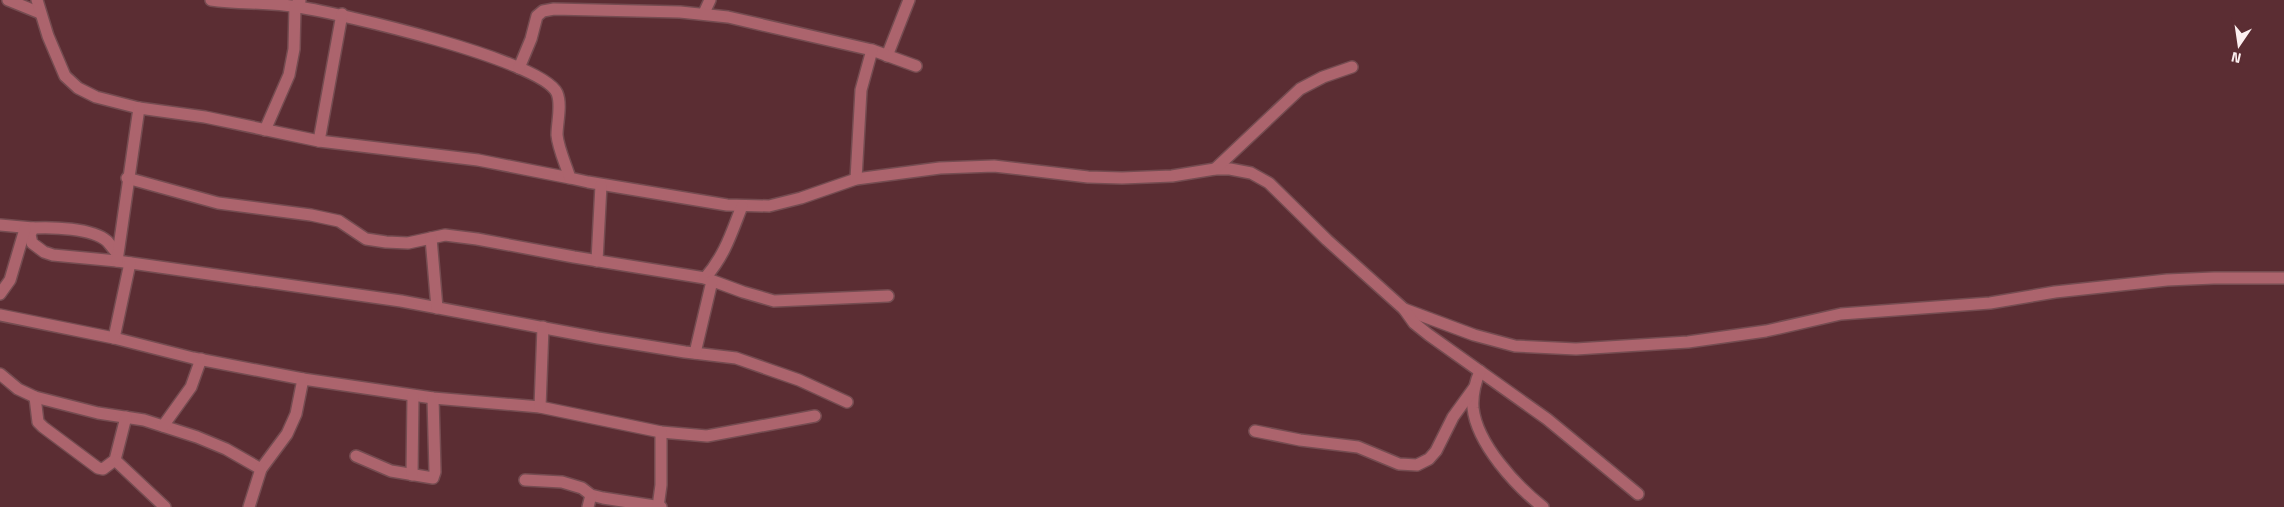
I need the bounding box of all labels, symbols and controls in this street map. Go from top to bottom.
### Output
north arrow [2214,20,2264,70]
text: N [2229,47,2243,69]

